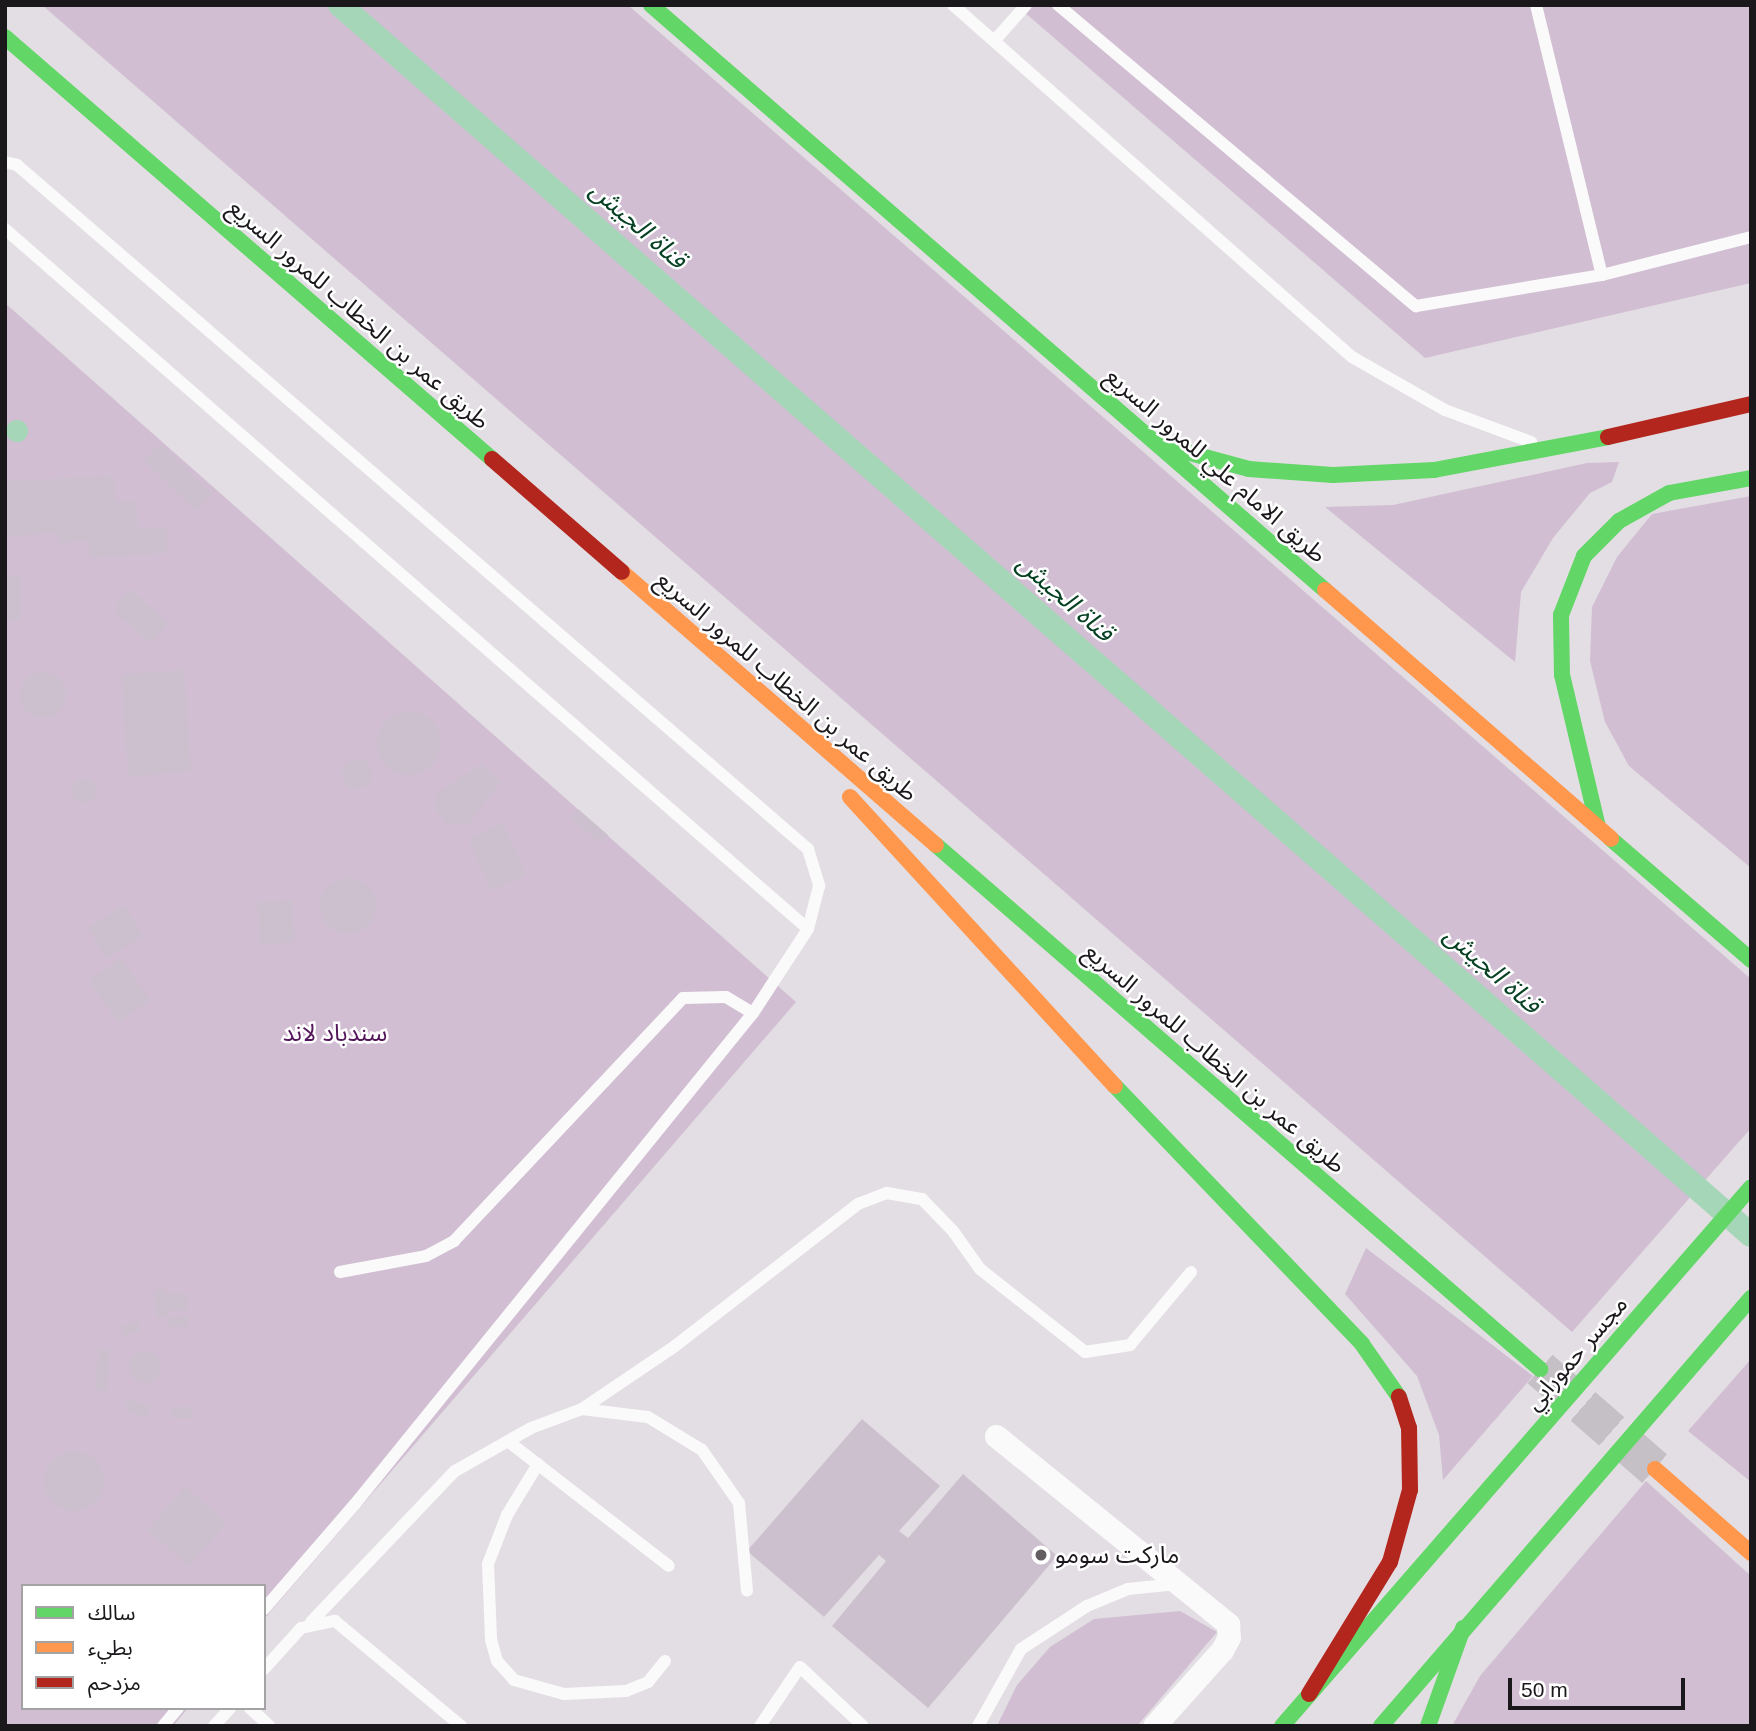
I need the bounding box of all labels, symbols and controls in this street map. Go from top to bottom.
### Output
water label: قناة الجيش [583,174,693,276]
street label: طريق عمر بن الخطاب للمرور السريع [222,193,496,435]
street label: طريق الامام علي للمرور السريع [1100,361,1332,569]
water label: قناة الجيش [1010,547,1120,649]
street label: طريق عمر بن الخطاب للمرور السريع [650,565,924,807]
water label: قناة الجيش [1437,919,1547,1021]
street label: طريق عمر بن الخطاب للمرور السريع [1078,937,1352,1179]
park label: سندباد لاند [283,1019,387,1047]
street label: مجسر حمورابي [1519,1290,1633,1416]
place label: ماركت سومو [1055,1541,1179,1569]
marker: ماركت سومو [1033,1547,1049,1563]
legend [21,1584,266,1710]
text: سالك [88,1601,135,1624]
text: بطيء [88,1636,133,1659]
scale bar [1511,1664,1688,1708]
text: مزدحم [88,1671,141,1694]
text: 50 m [1521,1678,1568,1701]

